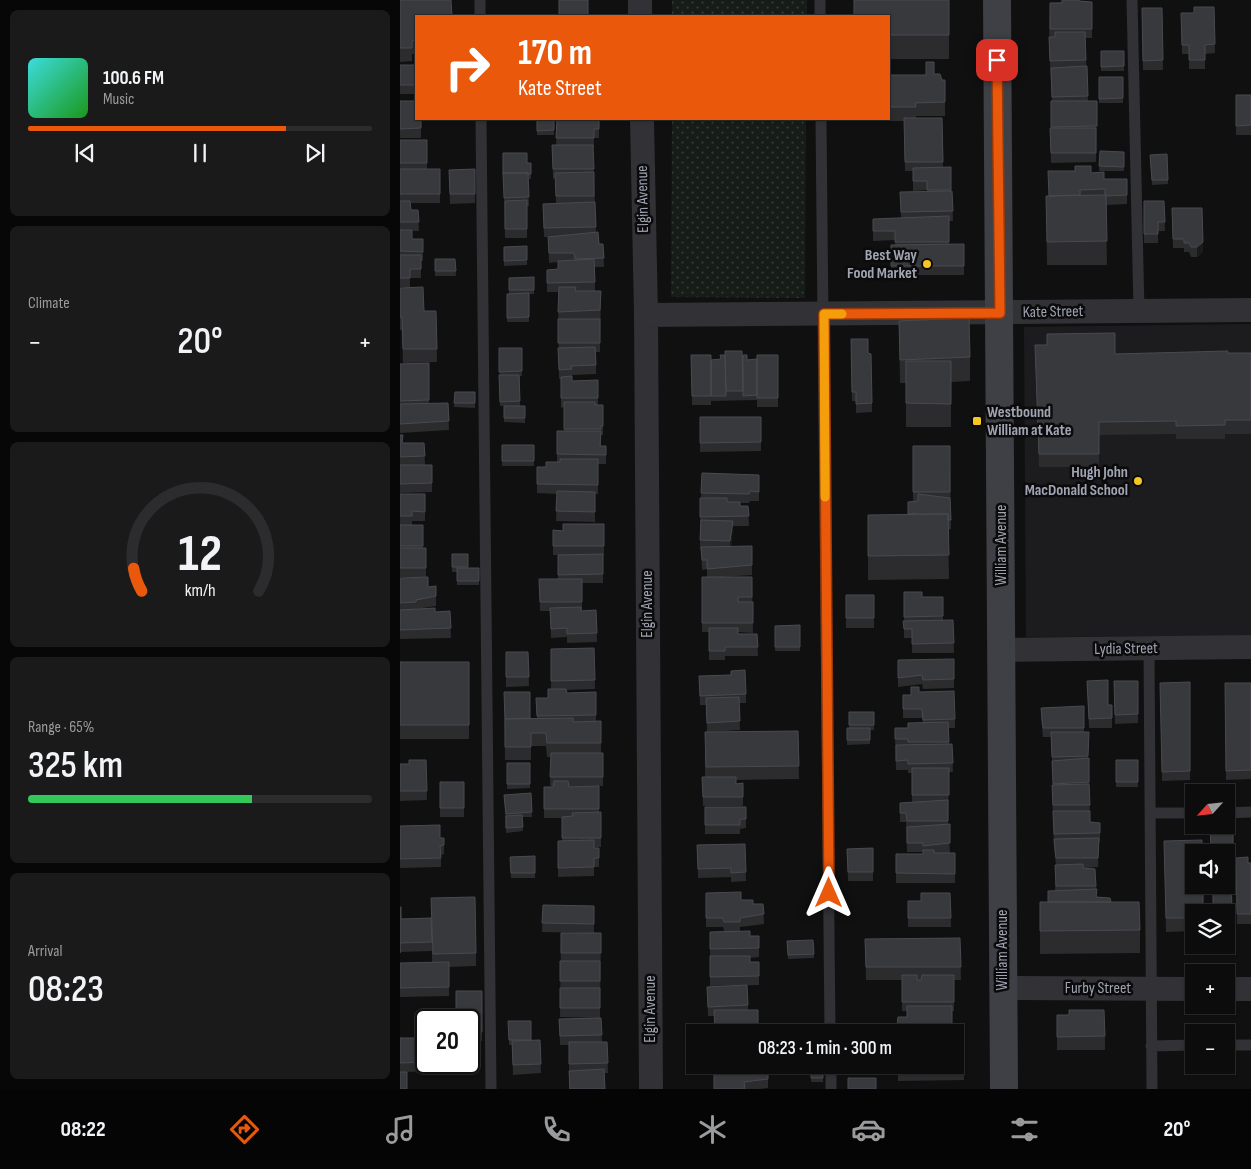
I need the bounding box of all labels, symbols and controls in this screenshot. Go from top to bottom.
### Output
text: 170 m [518,32,592,75]
icon: right [435,35,500,100]
pin [976,39,1018,81]
icon: arrive [983,46,1011,74]
text: 100.6 FM [103,67,164,90]
text: Kate Street [518,75,602,102]
text: Music [103,90,134,109]
icon: previous [71,139,99,167]
icon: pause [186,139,214,167]
icon: next [301,139,329,167]
street label: Elgin Avenue [633,165,653,233]
place label: Best Way Food Market [847,246,917,283]
marker: Best Way Food Market [921,258,933,270]
text: Climate [28,294,70,313]
street label: Kate Street [1022,302,1084,322]
text: 20° [177,319,223,364]
text: − [28,326,42,359]
text: + [358,326,372,359]
place label: Westbound William at Kate [987,403,1072,440]
marker: Westbound William at Kate [971,415,983,427]
place label: Hugh John MacDonald School [1025,463,1128,500]
marker: Hugh John MacDonald School [1132,475,1144,487]
street label: William Avenue [992,505,1011,585]
text: 12 [178,523,222,586]
street label: Elgin Avenue [638,570,657,638]
text: km/h [185,580,215,601]
street label: Lydia Street [1094,639,1158,659]
text: Range · 65% [28,718,94,737]
text: 325 km [28,743,123,788]
north arrow [1185,784,1235,834]
map controls [1185,784,1235,1074]
button: sound [1185,844,1235,894]
position arrow [802,866,854,918]
button: layers [1185,904,1235,954]
street label: William Avenue [993,910,1012,990]
text: Arrival [28,942,62,961]
button: + [1185,964,1235,1014]
text: 08:23 [28,967,104,1012]
street label: Elgin Avenue [641,975,660,1043]
street label: Furby Street [1065,979,1131,998]
speed limit sign: 20 [415,1009,480,1074]
button: − [1185,1024,1235,1074]
text: 08:23 · 1 min · 300 m [758,1037,892,1060]
icon: directions [227,1112,262,1147]
icon: music [383,1112,418,1147]
icon: phone [539,1112,574,1147]
icon: climate [695,1112,730,1147]
icon: car [851,1112,886,1147]
icon: filters [1007,1112,1042,1147]
text: 08:22 [61,1116,106,1143]
text: 20° [1163,1116,1190,1143]

